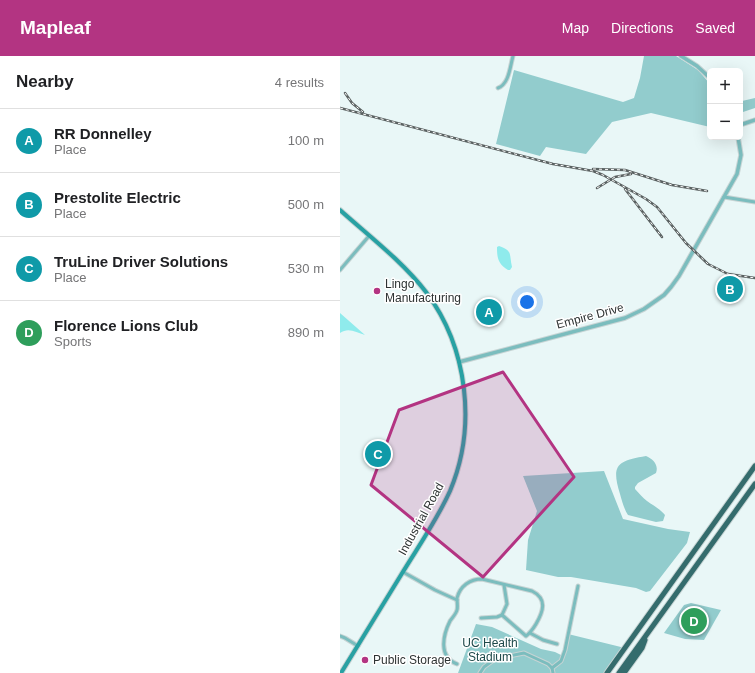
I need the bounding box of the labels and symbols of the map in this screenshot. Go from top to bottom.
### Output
pin: B [717,274,743,304]
place label: Lingo Manufacturing [385,277,461,305]
marker: Lingo Manufacturing [372,286,382,296]
your location [517,292,537,312]
pin: A [476,297,502,327]
street label: Empire Drive [555,300,626,332]
pin: C [365,439,391,469]
street label: Industrial Road [395,480,447,558]
pin: D [681,606,707,636]
park label: UC Health Stadium [462,636,518,664]
place label: Public Storage [373,653,451,667]
marker: Public Storage [360,655,370,665]

